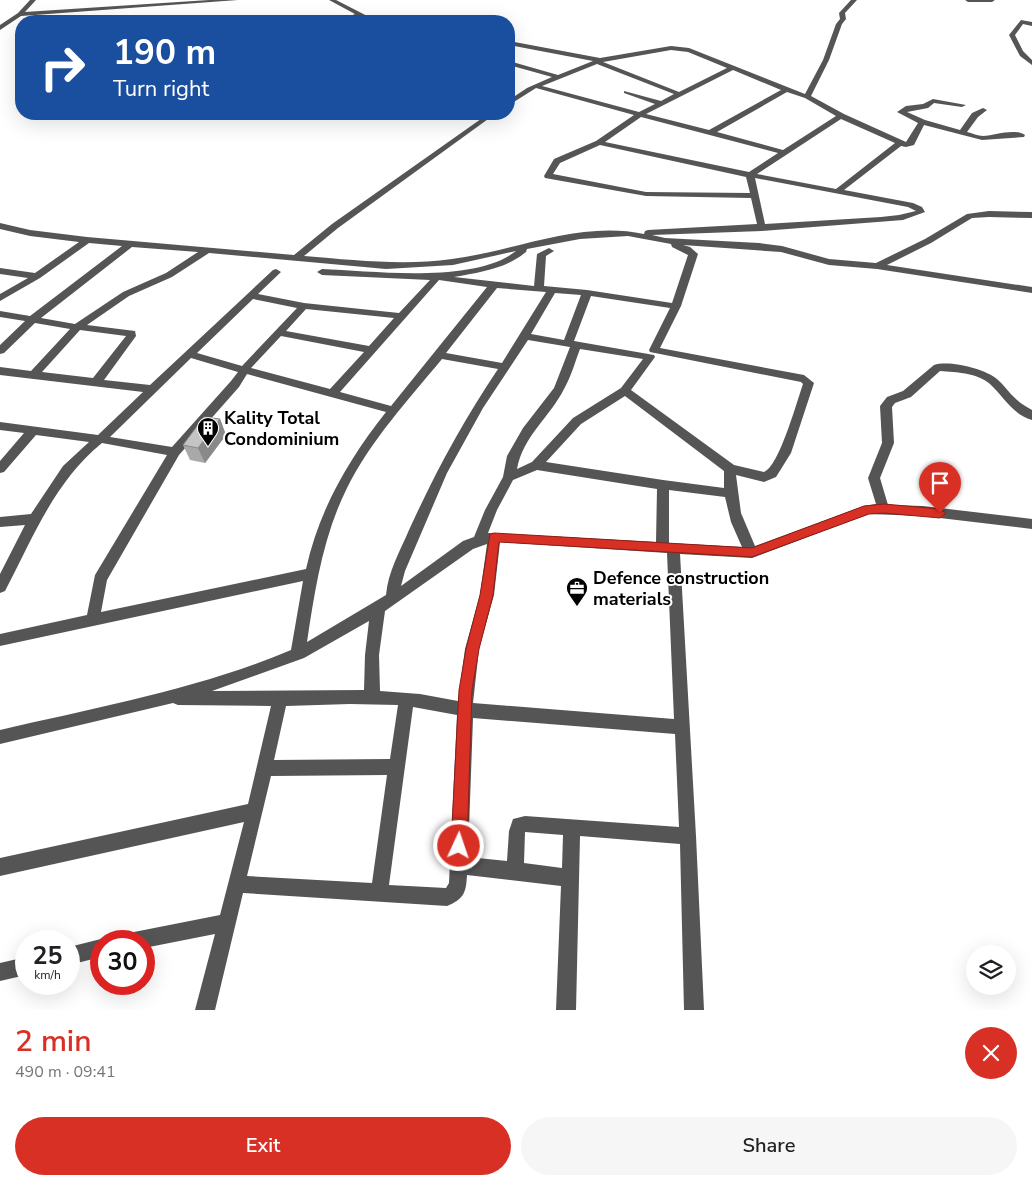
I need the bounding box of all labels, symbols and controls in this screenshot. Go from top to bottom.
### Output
text: 190 m [113,29,216,76]
icon: right [30,35,95,100]
text: Turn right [113,74,209,104]
place label: Kality Total Condominium [224,406,339,451]
building icon: Kality Total Condominium [196,416,220,447]
pin [919,462,961,513]
icon: arrive [926,469,954,497]
place label: Defence construction materials [593,566,769,611]
office icon: Defence construction materials [565,576,589,607]
position arrow [432,819,484,871]
speed limit sign: 30 [90,930,155,995]
text: 25 [32,939,63,973]
map controls [966,945,1016,995]
button: layers [966,945,1016,995]
text: km/h [34,967,61,983]
text: 2 min [15,1021,91,1062]
button: close [965,1027,1017,1079]
text: 490 m · 09:41 [15,1061,116,1083]
button: Exit [15,1117,511,1175]
button: Share [521,1117,1017,1175]

